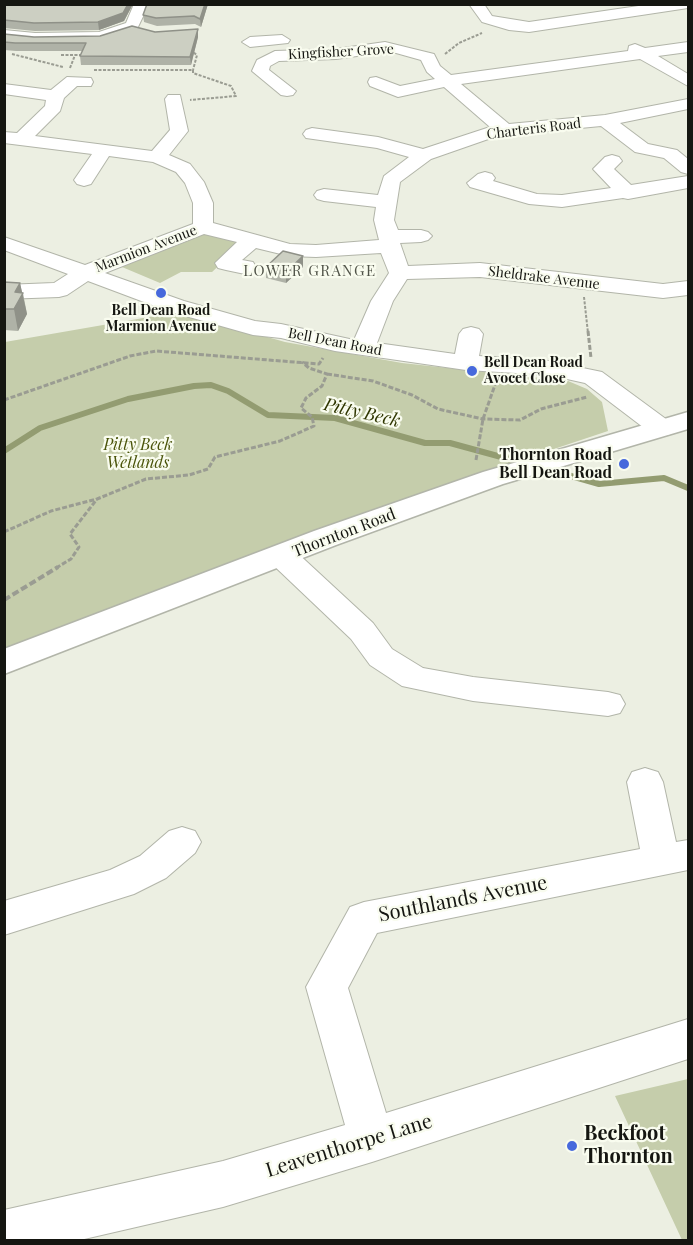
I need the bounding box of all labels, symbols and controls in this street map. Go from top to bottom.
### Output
street label: Kingfisher Grove [288,41,394,63]
street label: Charteris Road [486,115,582,143]
street label: Marmion Avenue [93,222,199,276]
district label: LOWER GRANGE [243,262,377,280]
street label: Sheldrake Avenue [487,263,601,293]
marker: Bell Dean Road Marmion Avenue [154,286,168,300]
place label: Bell Dean Road Marmion Avenue [106,303,216,336]
street label: Bell Dean Road [287,325,383,359]
place label: Bell Dean Road Avocet Close [484,355,583,388]
marker: Bell Dean Road Avocet Close [465,364,479,378]
water label: Pitty Beck [322,394,402,432]
park label: Pitty Beck Wetlands [104,435,172,473]
place label: Thornton Road Bell Dean Road [499,445,612,483]
marker: Thornton Road Bell Dean Road [617,457,631,471]
street label: Thornton Road [290,504,398,562]
street label: Southlands Avenue [377,871,549,927]
street label: Leaventhorpe Lane [263,1109,435,1183]
place label: Beckfoot Thornton [584,1122,673,1169]
marker: Beckfoot Thornton [565,1139,579,1153]

